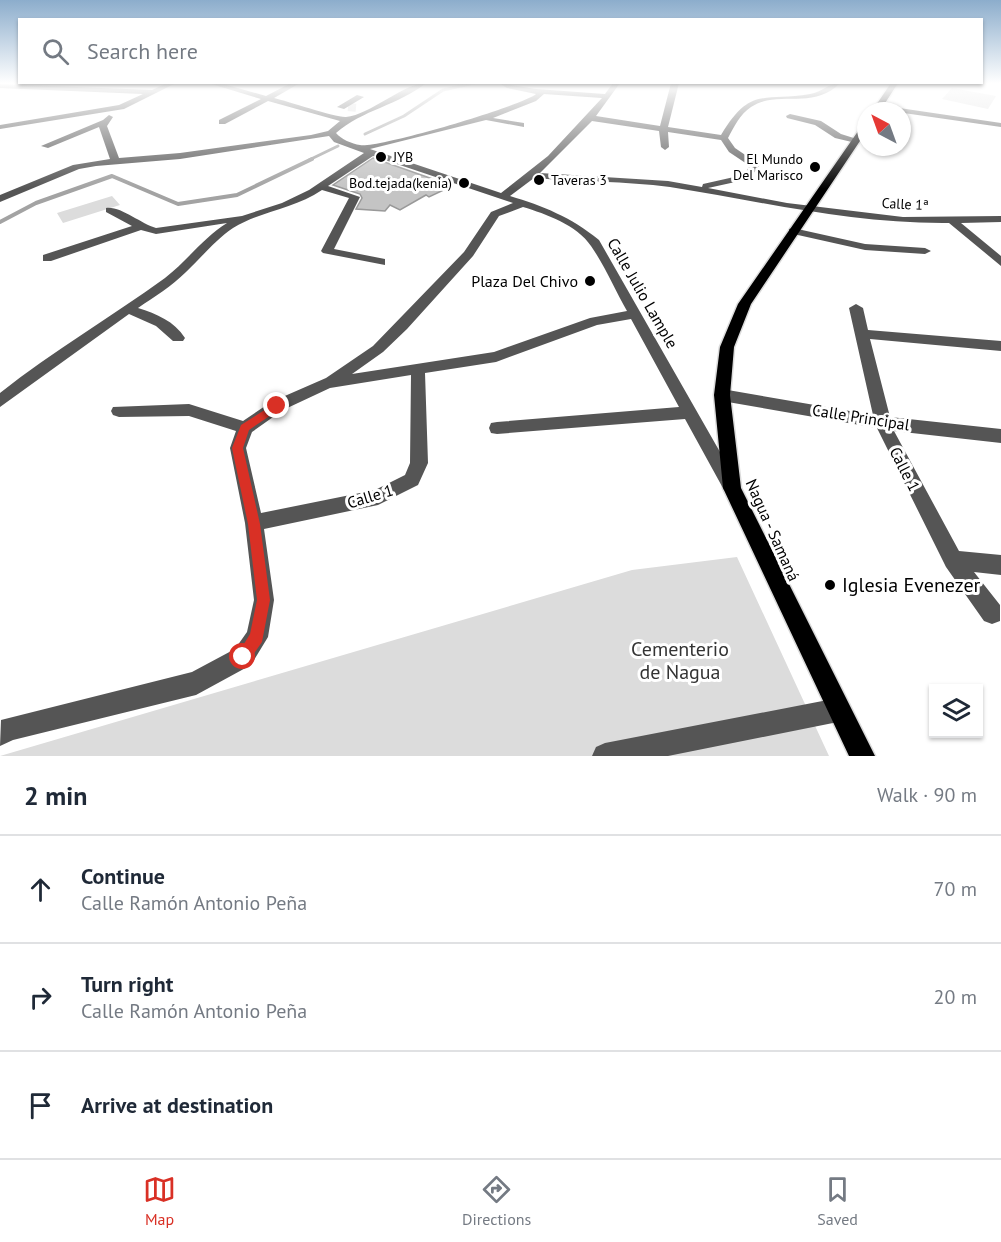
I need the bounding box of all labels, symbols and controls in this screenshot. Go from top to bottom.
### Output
search box [18,18,983,84]
icon: search [39,35,72,68]
text: Search here [87,37,198,65]
north arrow [857,102,911,156]
place label: JYB [392,148,413,166]
marker: JYB [374,150,388,164]
place label: El Mundo Del Marisco [733,150,803,184]
marker: El Mundo Del Marisco [808,160,822,174]
place label: Taveras 3 [551,171,607,189]
marker: Taveras 3 [532,173,546,187]
place label: Bod.tejada(kenia) [349,174,452,192]
marker: Bod.tejada(kenia) [457,176,471,190]
street label: Calle 1ª [881,194,929,214]
street label: Calle Julio Lample [603,234,683,352]
place label: Plaza Del Chivo [471,271,578,291]
marker: Plaza Del Chivo [583,274,597,288]
route end [263,392,289,418]
street label: Calle Principal [811,399,911,435]
street label: Calle 1 [885,443,925,495]
street label: Nagua - Samaná [742,476,804,584]
street label: Calle 1 [344,480,396,512]
place label: Iglesia Evenezer [842,572,981,598]
marker: Iglesia Evenezer [823,578,837,592]
park label: Cementerio de Nagua [631,636,729,685]
route start [229,643,255,669]
map controls [929,684,983,738]
button: layers [929,684,983,738]
text: 2 min [24,779,87,812]
text: Walk · 90 m [877,782,977,808]
text: Continue [81,862,165,890]
icon: ahead [24,873,57,906]
text: 70 m [934,876,977,902]
text: Calle Ramón Antonio Peña [81,890,307,916]
text: Turn right [81,970,173,998]
icon: right [24,981,57,1014]
text: 20 m [934,984,977,1010]
text: Calle Ramón Antonio Peña [81,998,307,1024]
icon: arrive [24,1089,57,1122]
text: Arrive at destination [81,1091,273,1119]
tab: Map [143,1173,176,1229]
tab: Directions [462,1173,531,1229]
tab: Saved [817,1173,858,1229]

